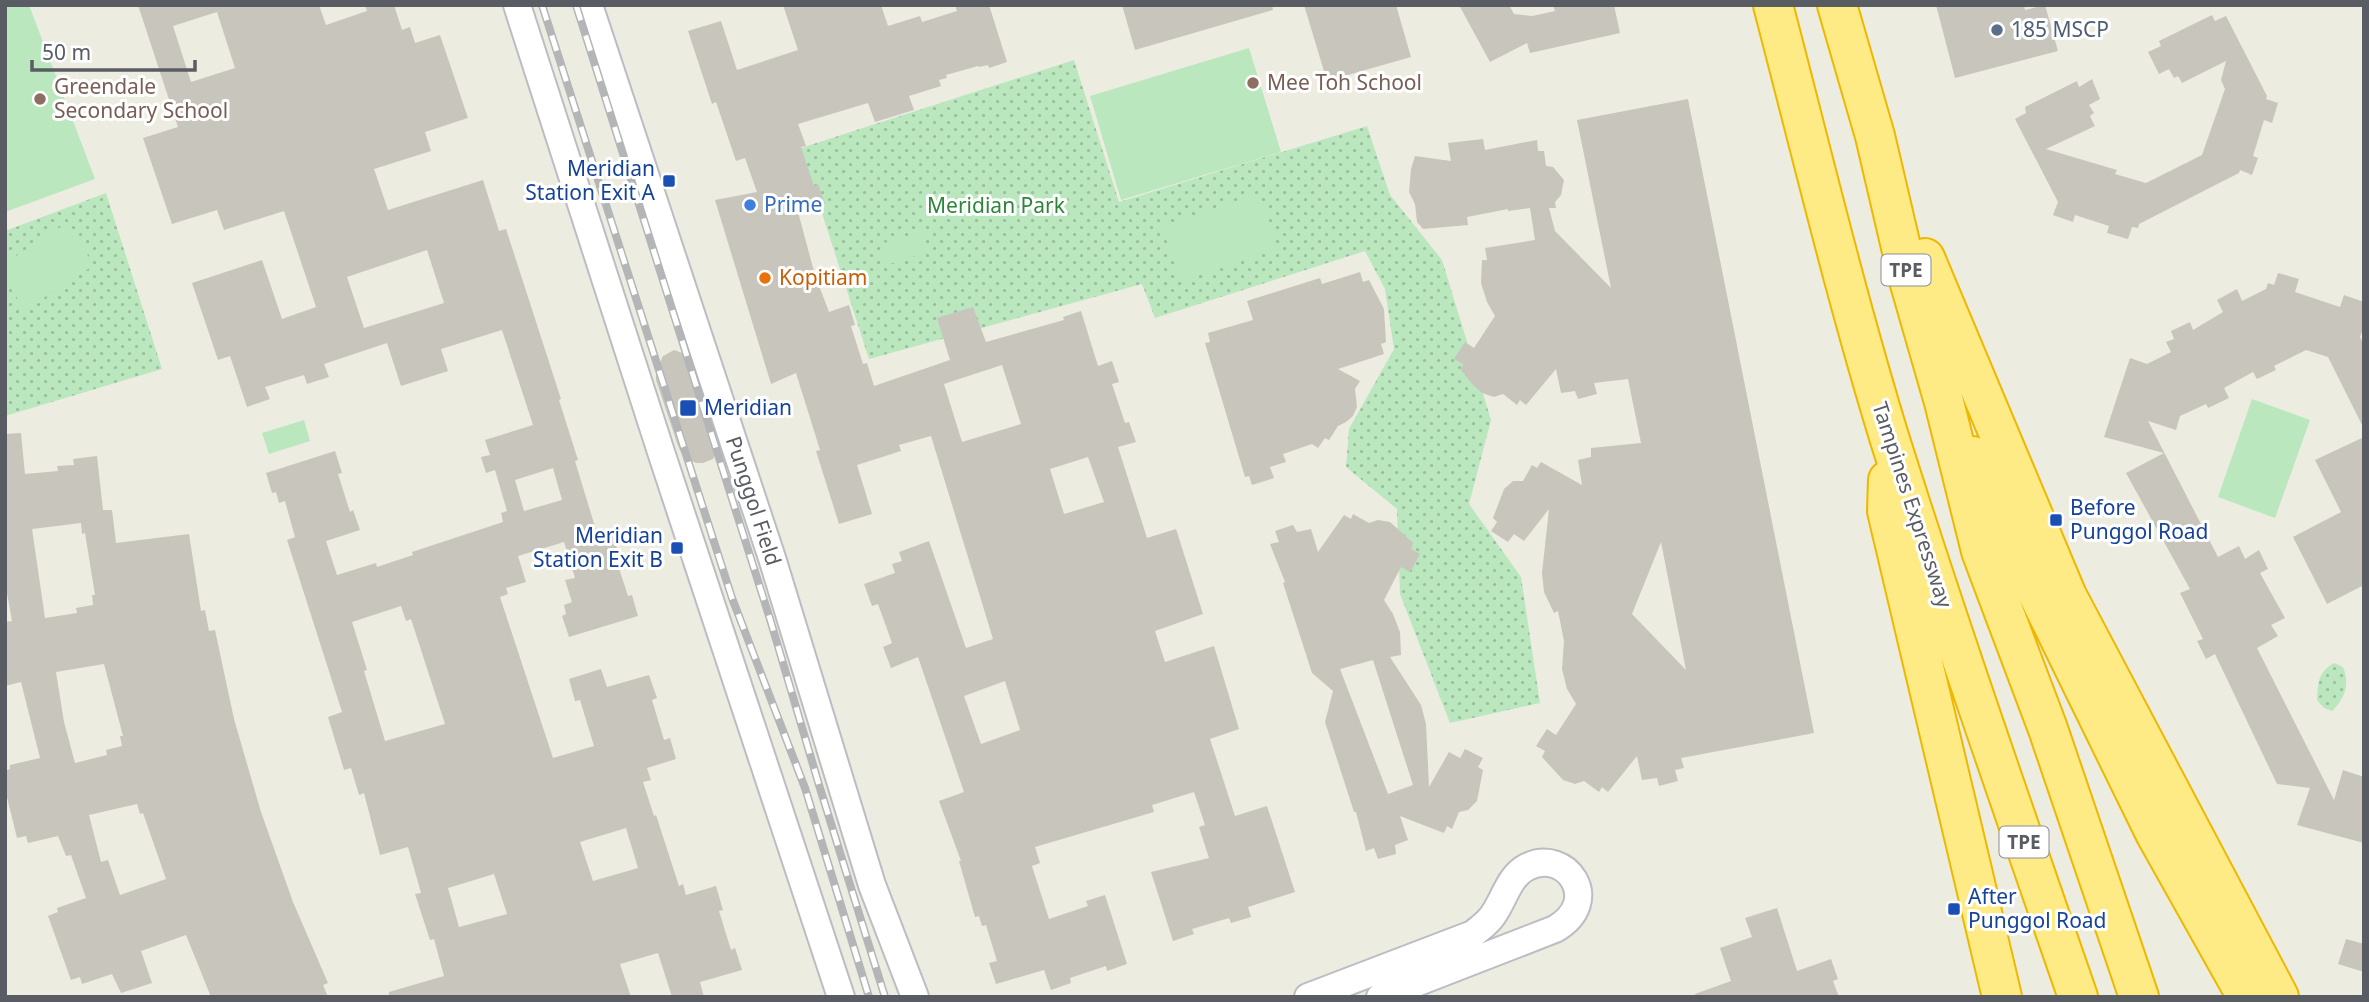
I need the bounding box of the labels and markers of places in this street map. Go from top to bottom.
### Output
place label: 185 MSCP [2011,15,2109,43]
marker: 185 MSCP [1989,22,2005,38]
place label: Mee Toh School [1267,68,1422,96]
place label: Greendale Secondary School [54,72,228,124]
marker: Mee Toh School [1245,75,1261,91]
marker: Greendale Secondary School [32,91,48,107]
place label: Meridian Station Exit A [525,154,656,206]
marker: Meridian Station Exit A [661,173,677,189]
place label: Prime [764,190,822,218]
marker: Prime [742,197,758,213]
place label: Kopitiam [779,263,867,291]
marker: Kopitiam [757,270,773,286]
place label: Meridian [704,393,792,421]
marker: Meridian [678,398,698,418]
place label: Before Punggol Road [2070,493,2209,545]
marker: Before Punggol Road [2048,512,2064,528]
place label: Meridian Station Exit B [533,521,663,573]
marker: Meridian Station Exit B [669,540,685,556]
place label: After Punggol Road [1968,882,2107,934]
marker: After Punggol Road [1946,901,1962,917]

